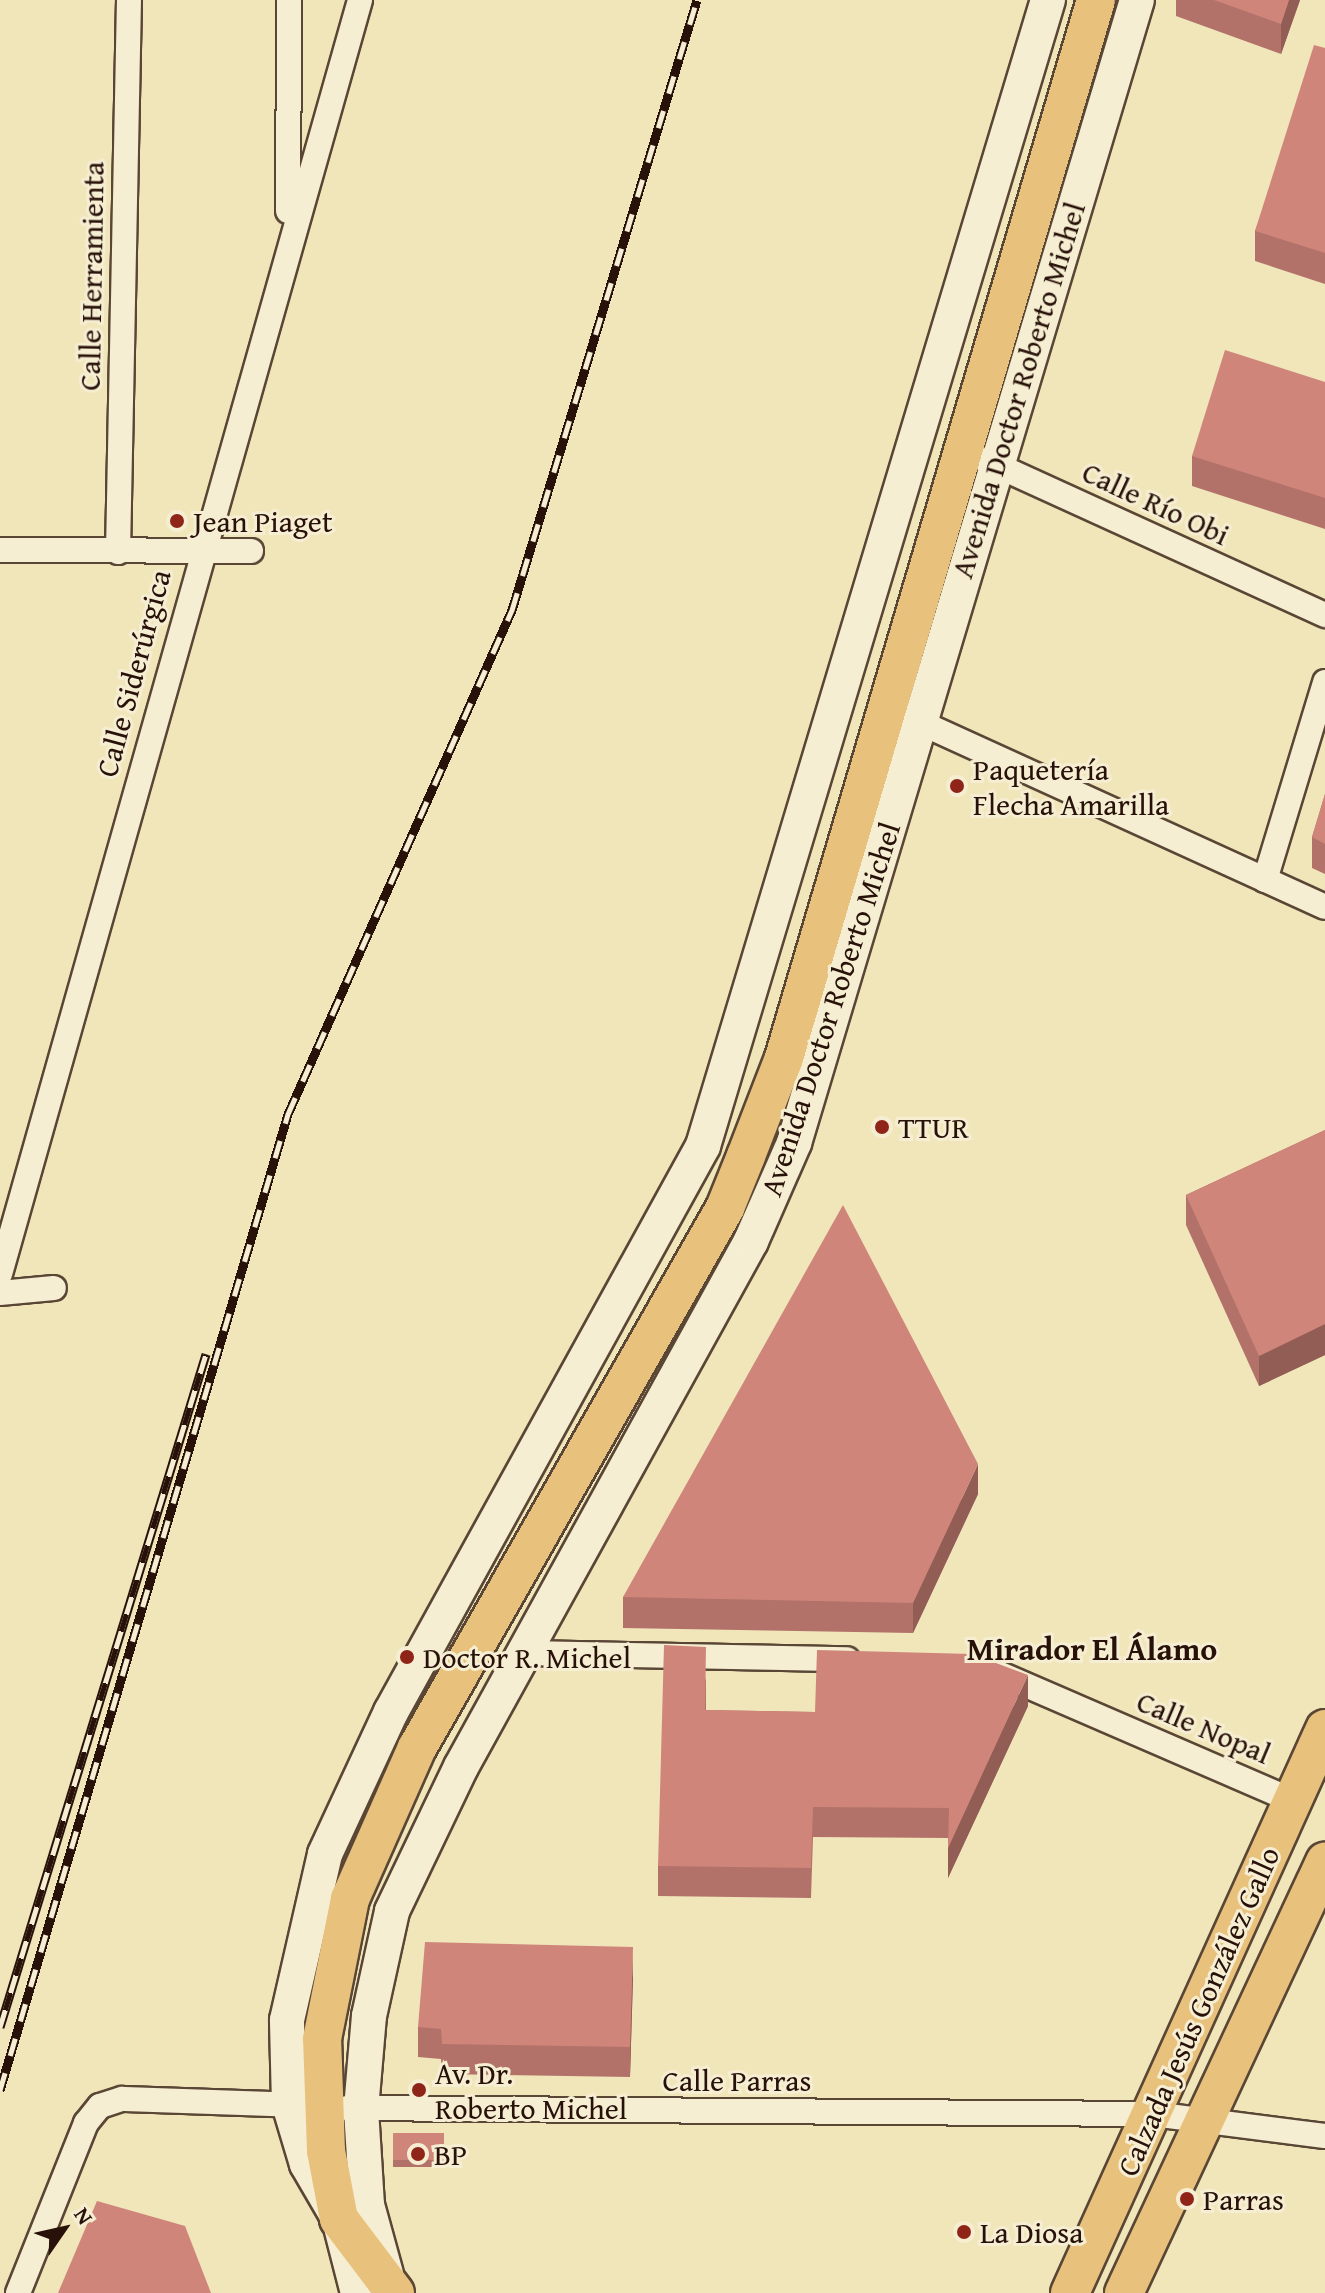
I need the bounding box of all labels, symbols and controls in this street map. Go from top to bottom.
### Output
street label: Calle Herramienta [71,161,111,391]
street label: Avenida Doctor Roberto Michel [944,198,1092,582]
street label: Calle Río Obi [1077,453,1235,553]
place label: Jean Piaget [193,503,332,539]
marker: Jean Piaget [168,512,186,530]
street label: Calle Siderúrgica [88,565,178,781]
place label: Paquetería Flecha Amarilla [973,751,1169,822]
marker: Paquetería Flecha Amarilla [948,777,966,795]
street label: Avenida Doctor Roberto Michel [752,817,908,1201]
place label: TTUR [898,1109,969,1145]
marker: TTUR [873,1118,891,1136]
district label: Mirador El Álamo [967,1630,1217,1668]
place label: Doctor R. Michel [423,1639,631,1675]
marker: Doctor R. Michel [398,1648,416,1666]
street label: Calle Nopal [1132,1683,1276,1771]
street label: Calzada Jesús González Gallo [1109,1841,1287,2181]
place label: Av. Dr. Roberto Michel [435,2055,627,2126]
street label: Calle Parras [663,2062,811,2098]
marker: Av. Dr. Roberto Michel [410,2081,428,2099]
place label: BP [434,2136,467,2172]
marker: BP [409,2145,427,2163]
place label: Parras [1203,2181,1284,2217]
north arrow [24,2189,104,2269]
marker: Parras [1178,2190,1196,2208]
text: N [67,2201,101,2231]
place label: La Diosa [980,2214,1083,2250]
marker: La Diosa [955,2223,973,2241]

